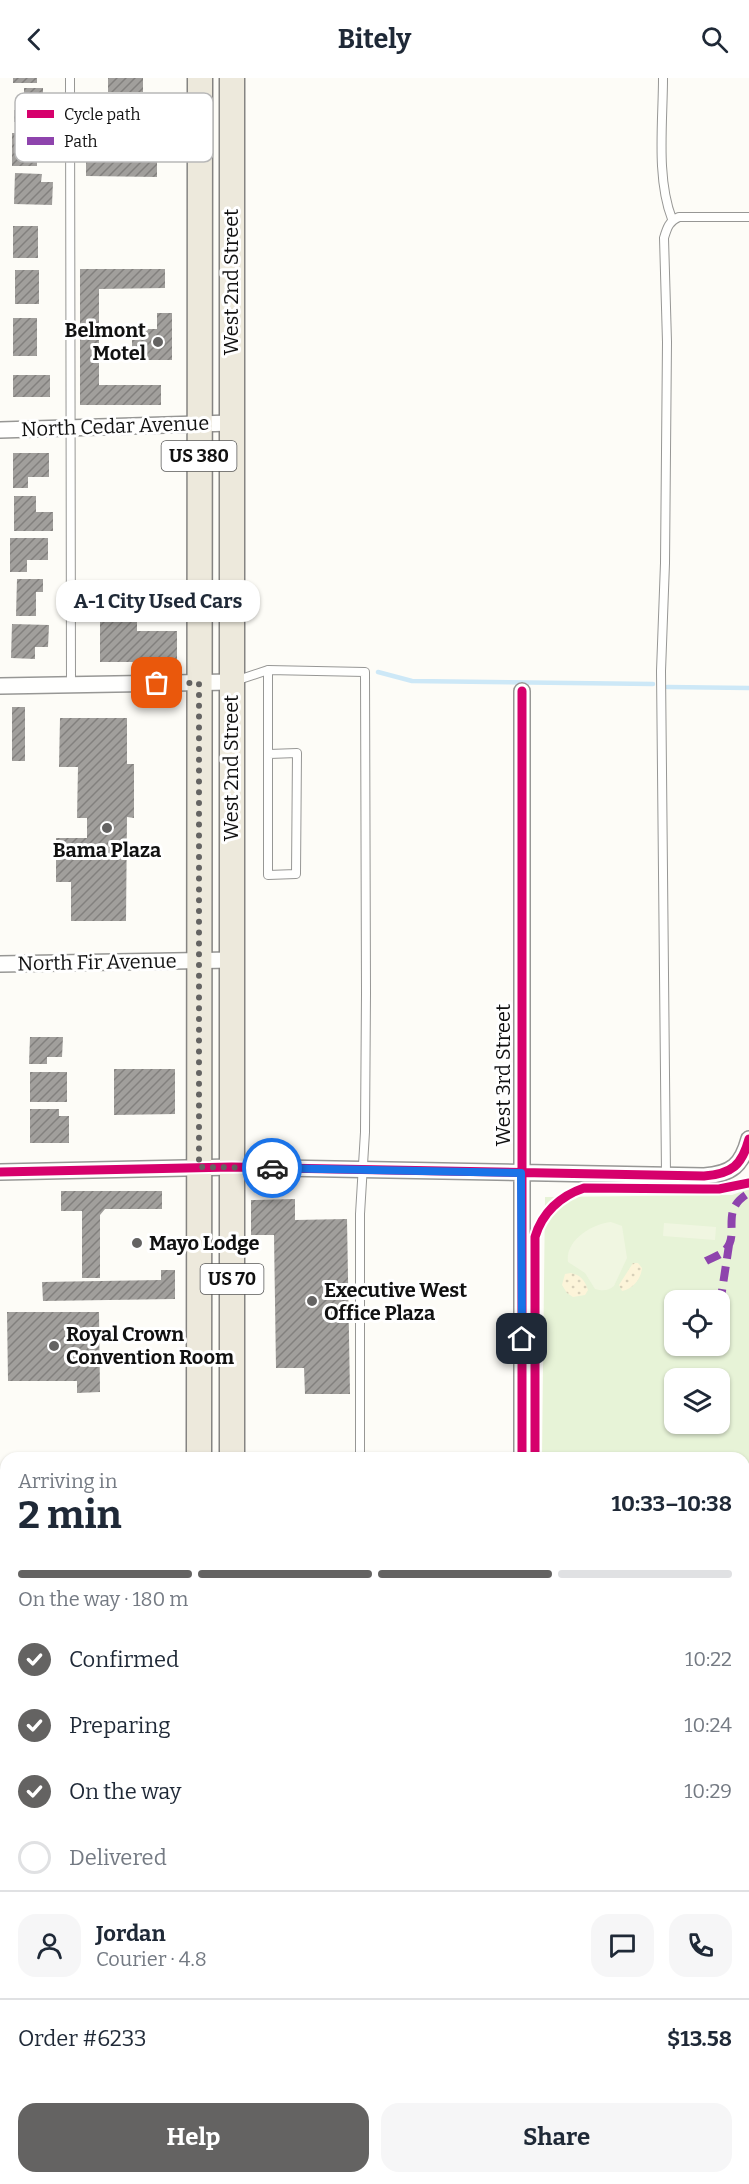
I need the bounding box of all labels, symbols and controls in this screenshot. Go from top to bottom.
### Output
icon: back [18,23,51,56]
text: Bitely [338,23,411,55]
icon: search [698,23,731,56]
legend [15,93,213,162]
text: Cycle path [64,105,140,124]
text: Path [64,132,98,151]
street label: West 2nd Street [219,209,243,355]
place label: Belmont Motel [65,318,146,365]
marker: Belmont Motel [151,335,165,349]
street label: North Cedar Avenue [20,411,210,441]
road number: US 380 [162,441,236,471]
callout: A-1 City Used Cars [55,581,259,623]
text: A-1 City Used Cars [74,589,242,613]
pin [131,657,182,708]
icon: bag [140,666,173,699]
street label: West 2nd Street [219,695,243,841]
marker: Bama Plaza [100,821,114,835]
place label: Bama Plaza [53,838,161,862]
street label: North Fir Avenue [17,949,177,975]
street label: West 3rd Street [491,1004,515,1146]
courier [242,1138,302,1198]
icon: car [256,1152,289,1185]
place label: Mayo Lodge [149,1231,259,1255]
marker: Mayo Lodge [130,1236,144,1250]
road number: US 70 [200,1264,264,1294]
place label: Executive West Office Plaza [324,1278,467,1325]
map controls [664,1290,730,1434]
button: locate [664,1290,730,1356]
marker: Executive West Office Plaza [305,1294,319,1308]
pin [496,1313,547,1364]
place label: Royal Crown Convention Room [66,1322,234,1369]
icon: home [505,1322,538,1355]
marker: Royal Crown Convention Room [47,1339,61,1353]
button: layers [664,1368,730,1434]
text: Arriving in [18,1469,117,1493]
text: 10:33–10:38 [612,1490,732,1517]
text: 2 min [18,1492,122,1538]
text: On the way · 180 m [18,1587,188,1611]
icon: check [18,1643,51,1676]
text: Confirmed [69,1646,179,1673]
text: 10:22 [685,1647,732,1671]
icon: check [18,1709,51,1742]
text: Preparing [69,1712,171,1739]
text: 10:24 [684,1713,732,1737]
icon: check [18,1775,51,1808]
text: On the way [69,1778,181,1805]
text: 10:29 [684,1779,732,1803]
text: Delivered [69,1844,167,1871]
button: person [18,1914,81,1977]
button: chat [591,1914,654,1977]
button: phone [669,1914,732,1977]
text: Jordan [96,1920,166,1947]
text: Courier · 4.8 [96,1947,207,1971]
text: Order #6233 [18,2025,147,2052]
text: $13.58 [667,2025,732,2052]
button: Help [18,2103,369,2172]
button: Share [381,2103,732,2172]

